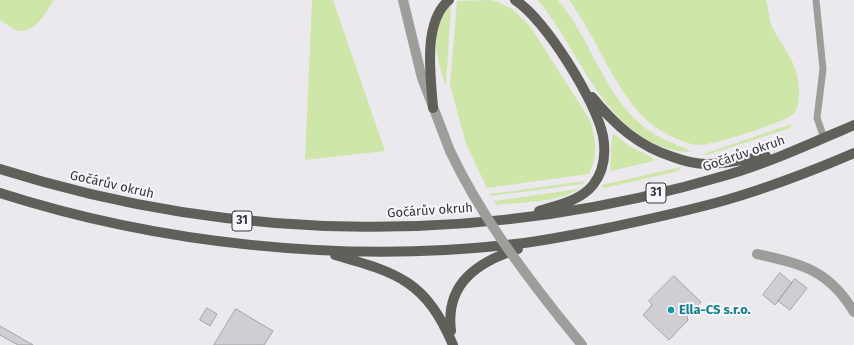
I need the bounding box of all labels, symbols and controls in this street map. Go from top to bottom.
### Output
street label: Gočárův okruh [701,133,787,175]
street label: Gočárův okruh [68,168,156,202]
road number: 31 [646,183,666,203]
street label: Gočárův okruh [387,200,473,222]
road number: 31 [232,211,252,231]
place label: Ella-CS s.r.o. [679,302,751,318]
marker: Ella-CS s.r.o. [666,305,676,315]

